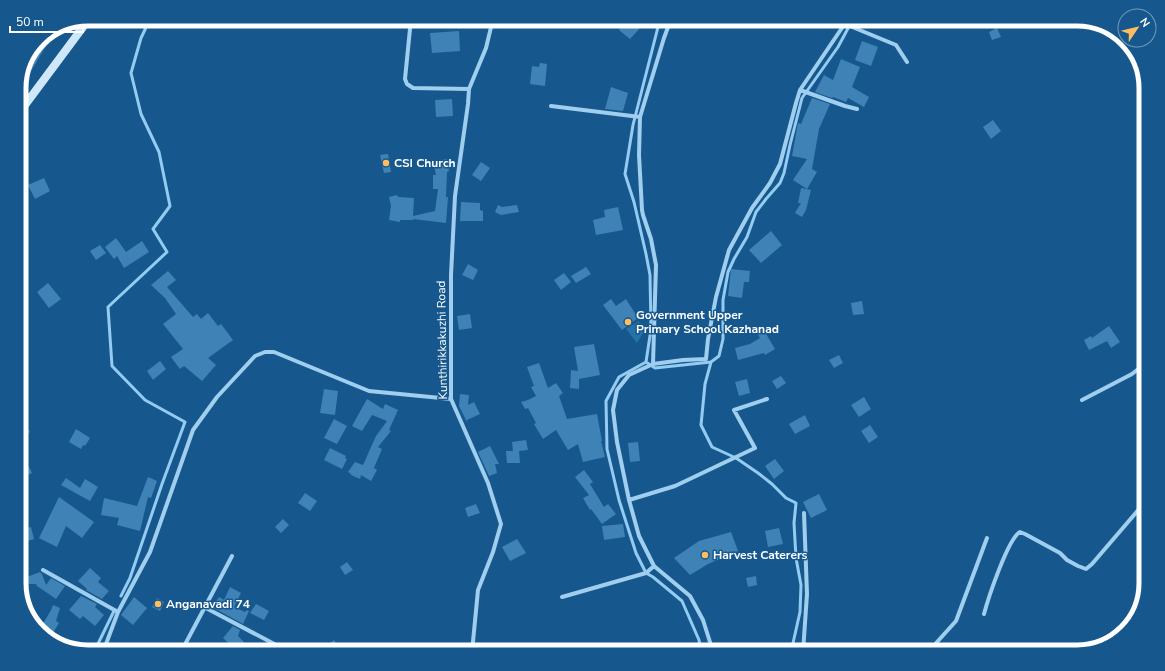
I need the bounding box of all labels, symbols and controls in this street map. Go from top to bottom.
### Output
scale bar [10,8,83,34]
north arrow [1117,8,1157,48]
text: 50 m [16,14,44,30]
text: N [1136,15,1153,30]
place label: CSI Church [394,155,456,171]
marker: CSI Church [381,158,391,168]
street label: Kunthirikkakuzhi Road [433,280,451,400]
place label: Government Upper Primary School Kazhanad [636,307,779,337]
marker: Government Upper Primary School Kazhanad [623,317,633,327]
place label: Harvest Caterers [713,547,808,563]
marker: Harvest Caterers [700,550,710,560]
place label: Anganavadi 74 [166,596,250,612]
marker: Anganavadi 74 [153,599,163,609]

